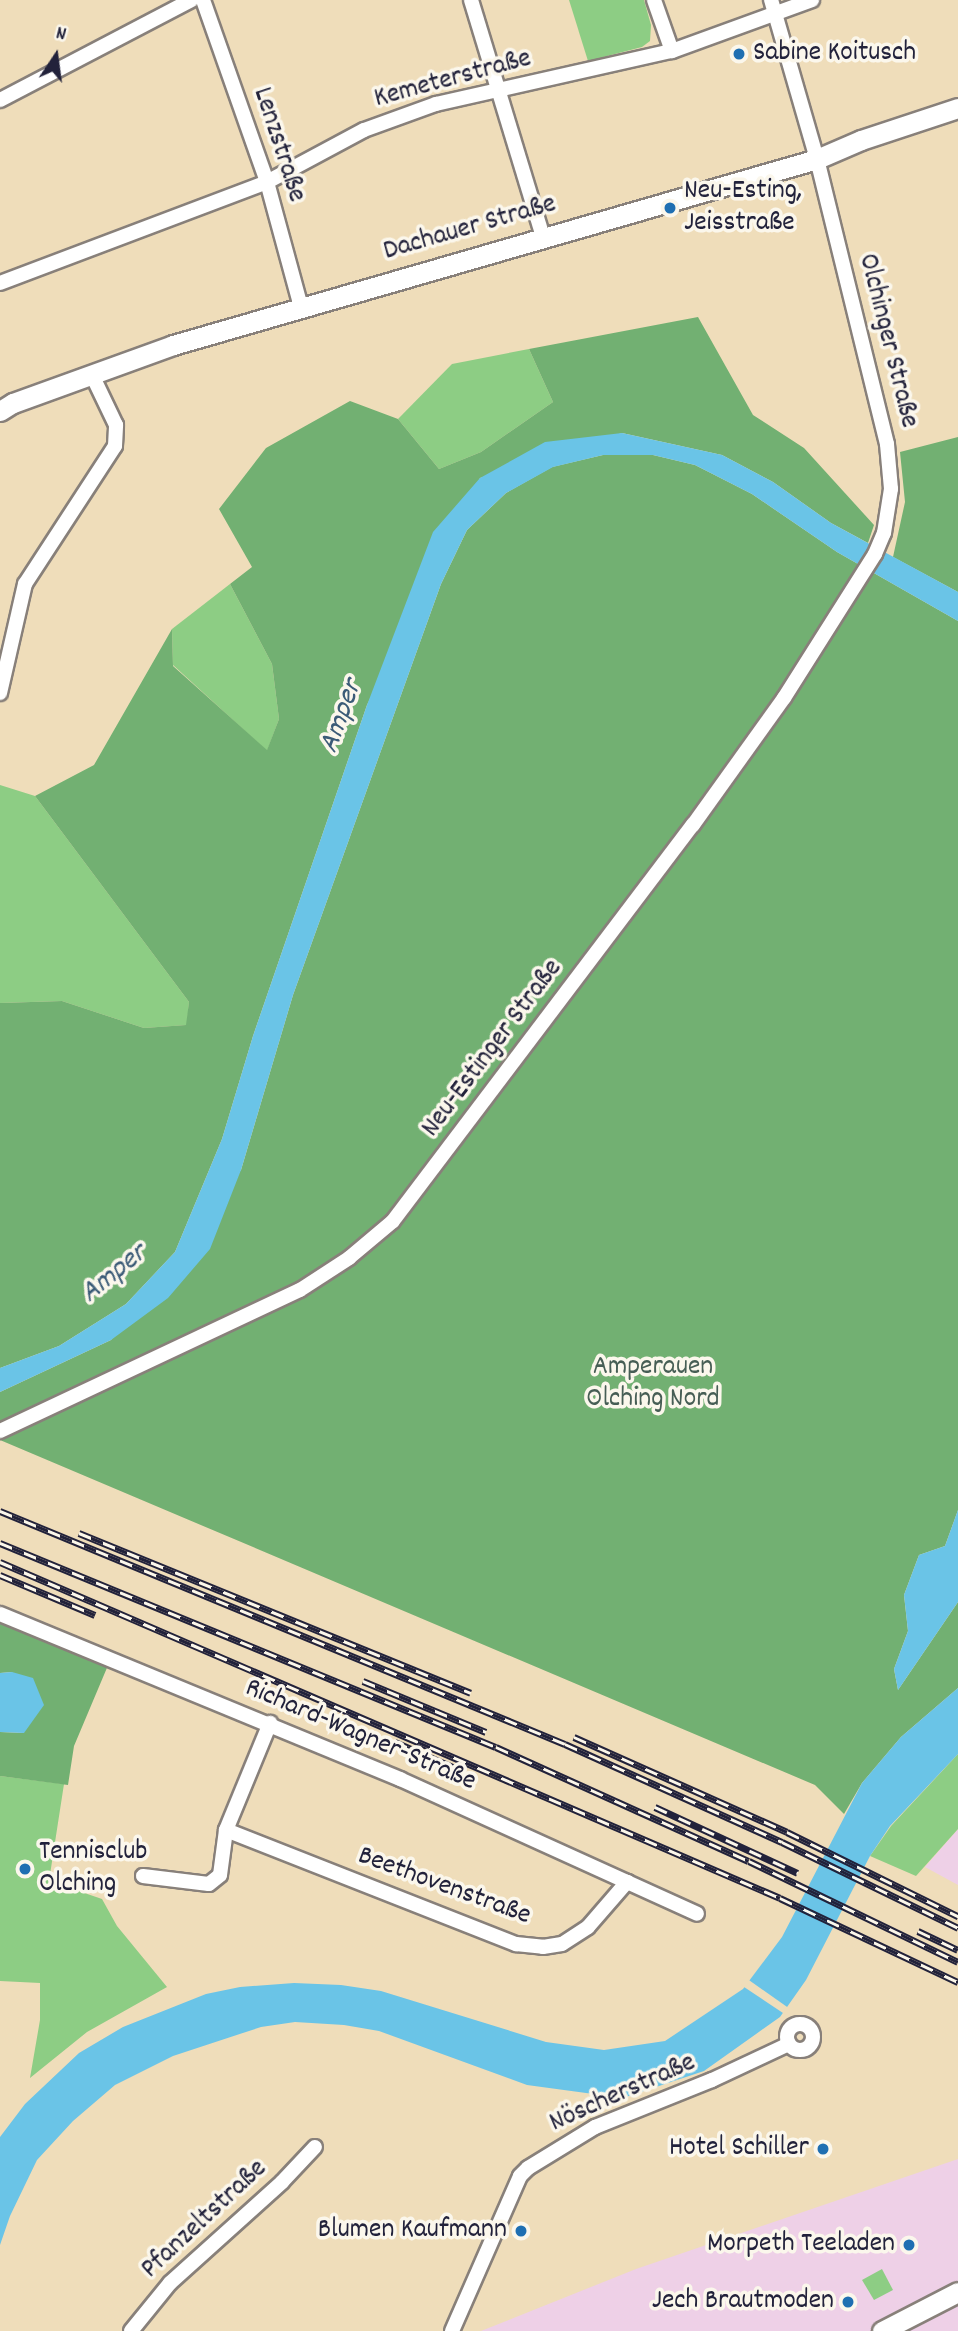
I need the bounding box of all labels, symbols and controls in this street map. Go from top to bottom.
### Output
north arrow [21,21,91,91]
text: N [53,21,68,49]
place label: Sabine Koitusch [753,37,916,71]
street label: Kemeterstraße [371,43,535,117]
marker: Sabine Koitusch [731,46,747,62]
street label: Lenzstraße [244,83,312,207]
place label: Neu-Esting, Jeisstraße [684,175,802,241]
street label: Dachauer Straße [380,188,560,270]
marker: Neu-Esting, Jeisstraße [662,200,678,216]
street label: Olchinger Straße [849,251,925,431]
water label: Amper [313,676,373,758]
street label: Neu-Estinger Straße [415,953,571,1145]
water label: Amper [74,1237,156,1313]
park label: Amperauen Olching Nord [586,1351,720,1417]
street label: Richard-Wagner-Straße [239,1672,481,1800]
place label: Tennisclub Olching [39,1836,147,1902]
street label: Beethovenstraße [353,1840,535,1934]
marker: Tennisclub Olching [17,1861,33,1877]
street label: Nöscherstraße [545,2047,701,2141]
place label: Hotel Schiller [669,2132,809,2166]
marker: Hotel Schiller [815,2141,831,2157]
street label: Pfanzeltstraße [135,2153,275,2287]
place label: Blumen Kaufmann [318,2214,507,2248]
marker: Blumen Kaufmann [513,2223,529,2239]
place label: Morpeth Teeladen [707,2228,895,2262]
marker: Morpeth Teeladen [901,2237,917,2253]
place label: Jech Brautmoden [652,2285,834,2319]
marker: Jech Brautmoden [840,2294,856,2310]

